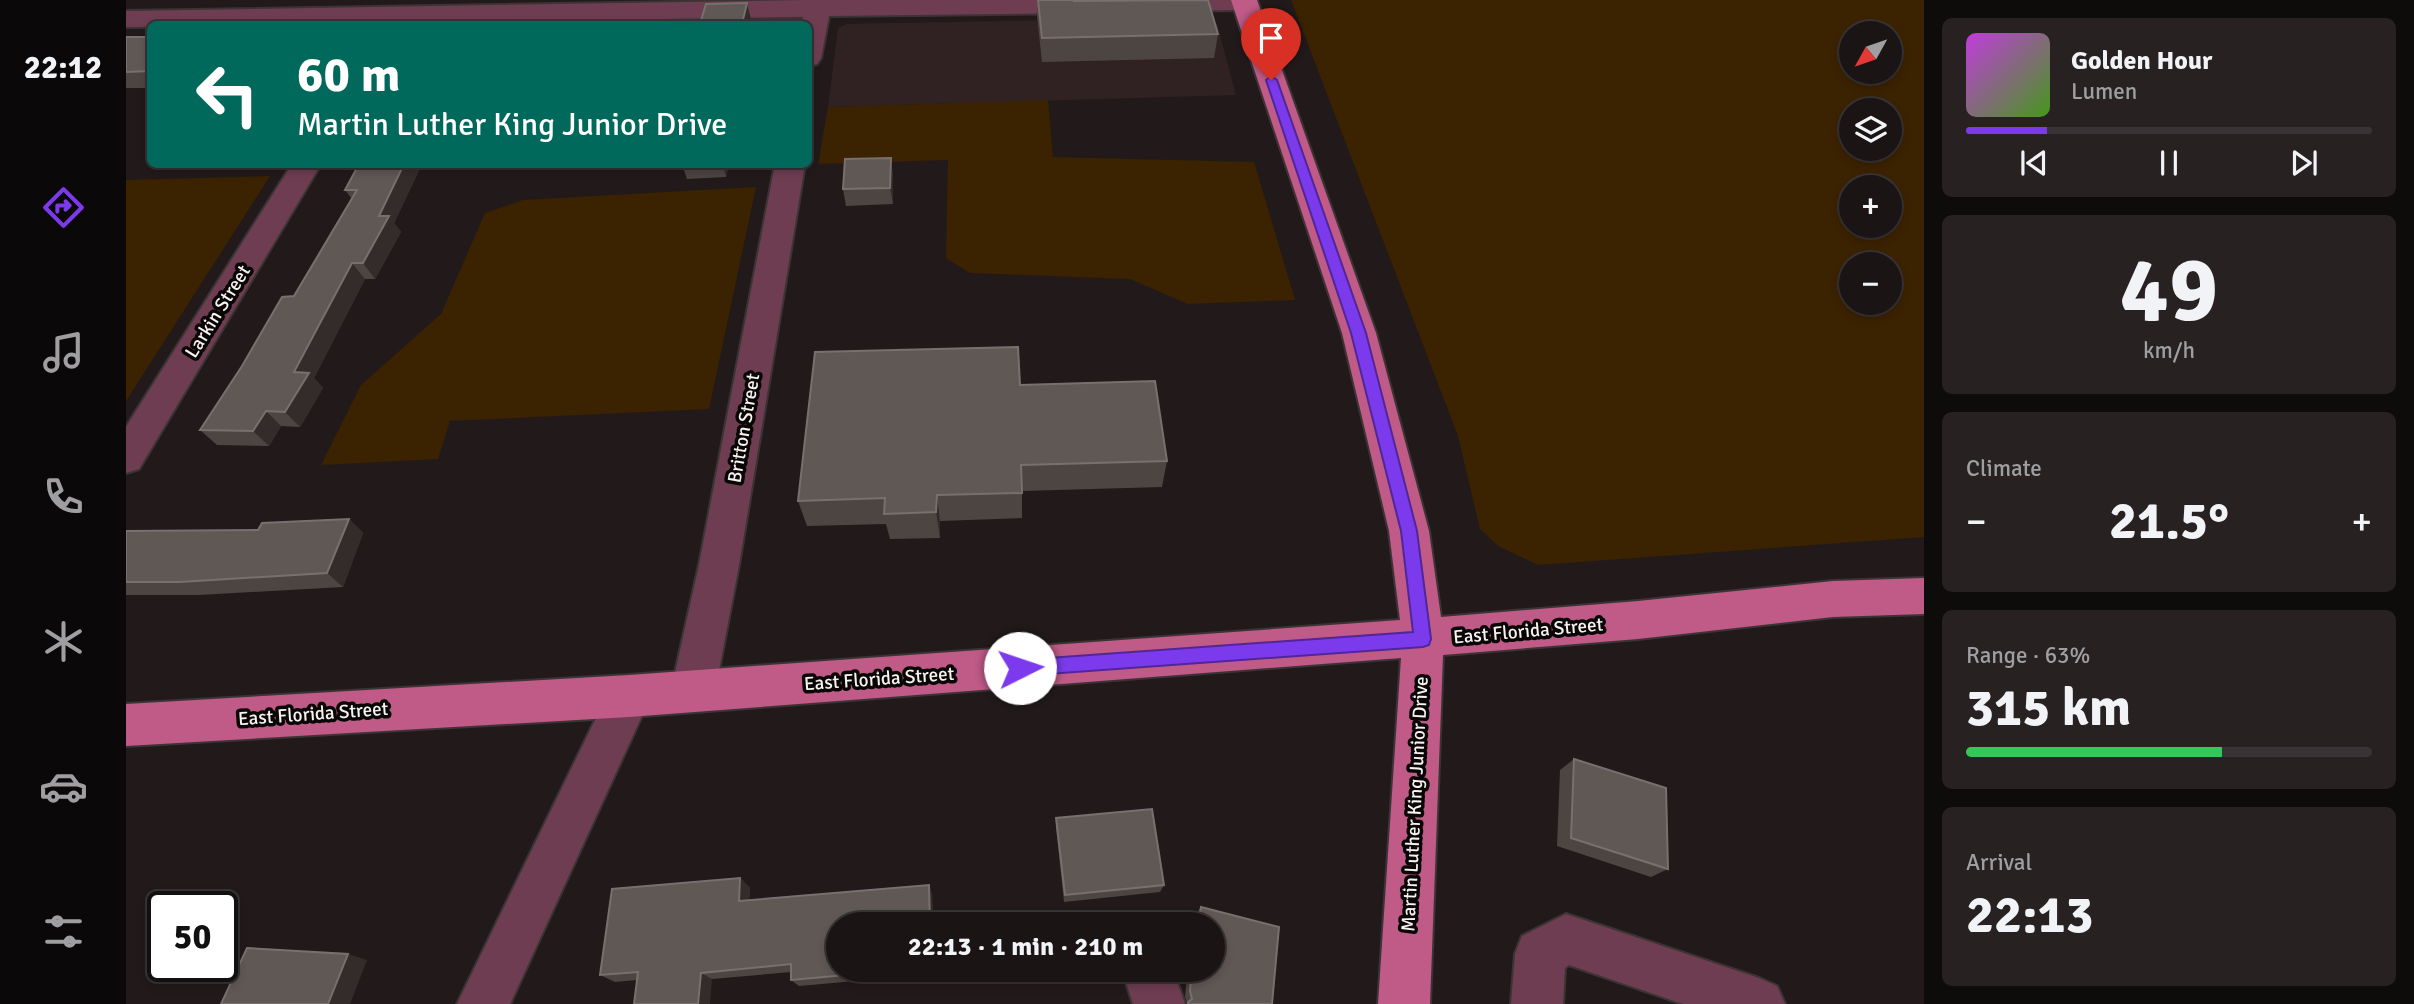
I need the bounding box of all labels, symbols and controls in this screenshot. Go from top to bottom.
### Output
pin [1241,8,1301,80]
icon: arrive [1252,19,1290,57]
north arrow [1839,21,1902,84]
map controls [1839,21,1902,315]
text: 60 m [297,45,400,105]
text: Golden Hour [2071,45,2212,77]
text: 22:12 [24,48,102,87]
icon: left [182,49,273,140]
text: Lumen [2071,77,2137,106]
button: layers [1839,98,1902,161]
text: Martin Luther King Junior Drive [297,105,727,144]
icon: previous [2015,144,2053,182]
icon: pause [2150,144,2188,182]
icon: next [2285,144,2323,182]
button: + [1839,175,1902,238]
icon: directions [39,183,88,232]
text: 49 [2120,234,2218,347]
button: − [1839,252,1902,315]
street label: Larkin Street [180,260,256,362]
icon: music [39,328,88,377]
text: km/h [2143,336,2195,365]
street label: Britton Street [723,371,765,485]
text: Climate [1966,454,2042,483]
icon: phone [39,472,88,521]
text: 21.5° [2109,489,2229,553]
text: − [1966,498,1987,545]
text: + [2351,498,2372,545]
street label: East Florida Street [1452,612,1604,650]
icon: climate [39,617,88,666]
position arrow [983,631,1057,705]
text: Range · 63% [1966,641,2090,670]
street label: East Florida Street [803,662,955,696]
street label: Martin Luther King Junior Drive [1396,676,1434,932]
text: 315 km [1966,676,2131,740]
street label: East Florida Street [237,697,389,731]
icon: car [39,762,88,811]
text: Arrival [1966,848,2032,877]
text: 22:13 [1966,883,2094,947]
speed limit sign: 50 [147,891,238,982]
icon: filters [39,907,88,956]
text: 22:13 · 1 min · 210 m [908,931,1143,963]

